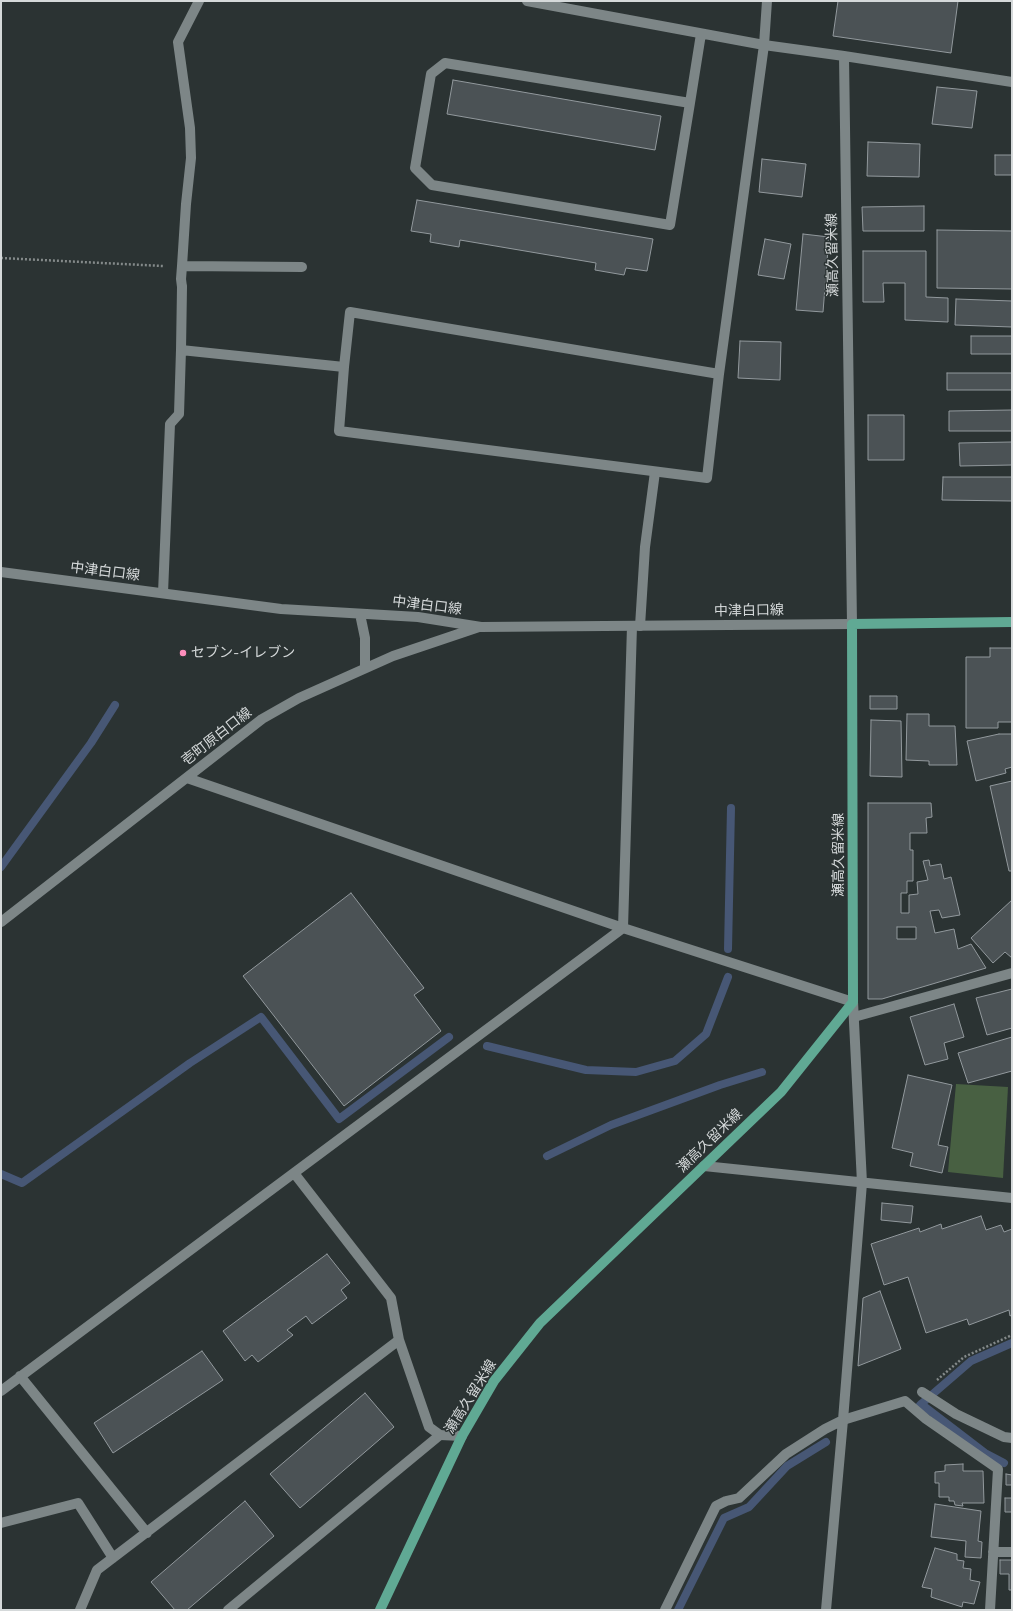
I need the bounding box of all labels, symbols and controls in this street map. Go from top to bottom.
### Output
street label: 瀬高久留米線 [824,213,842,297]
street label: 中津白口線 [69,559,141,585]
street label: 中津白口線 [391,593,463,619]
street label: 中津白口線 [714,602,784,620]
place label: セブン-イレブン [191,645,295,661]
marker: セブン-イレブン [178,648,188,658]
street label: 壱町原白口線 [179,705,255,769]
street label: 瀬高久留米線 [831,813,847,897]
street label: 瀬高久留米線 [674,1106,746,1176]
street label: 瀬高久留米線 [442,1357,500,1437]

